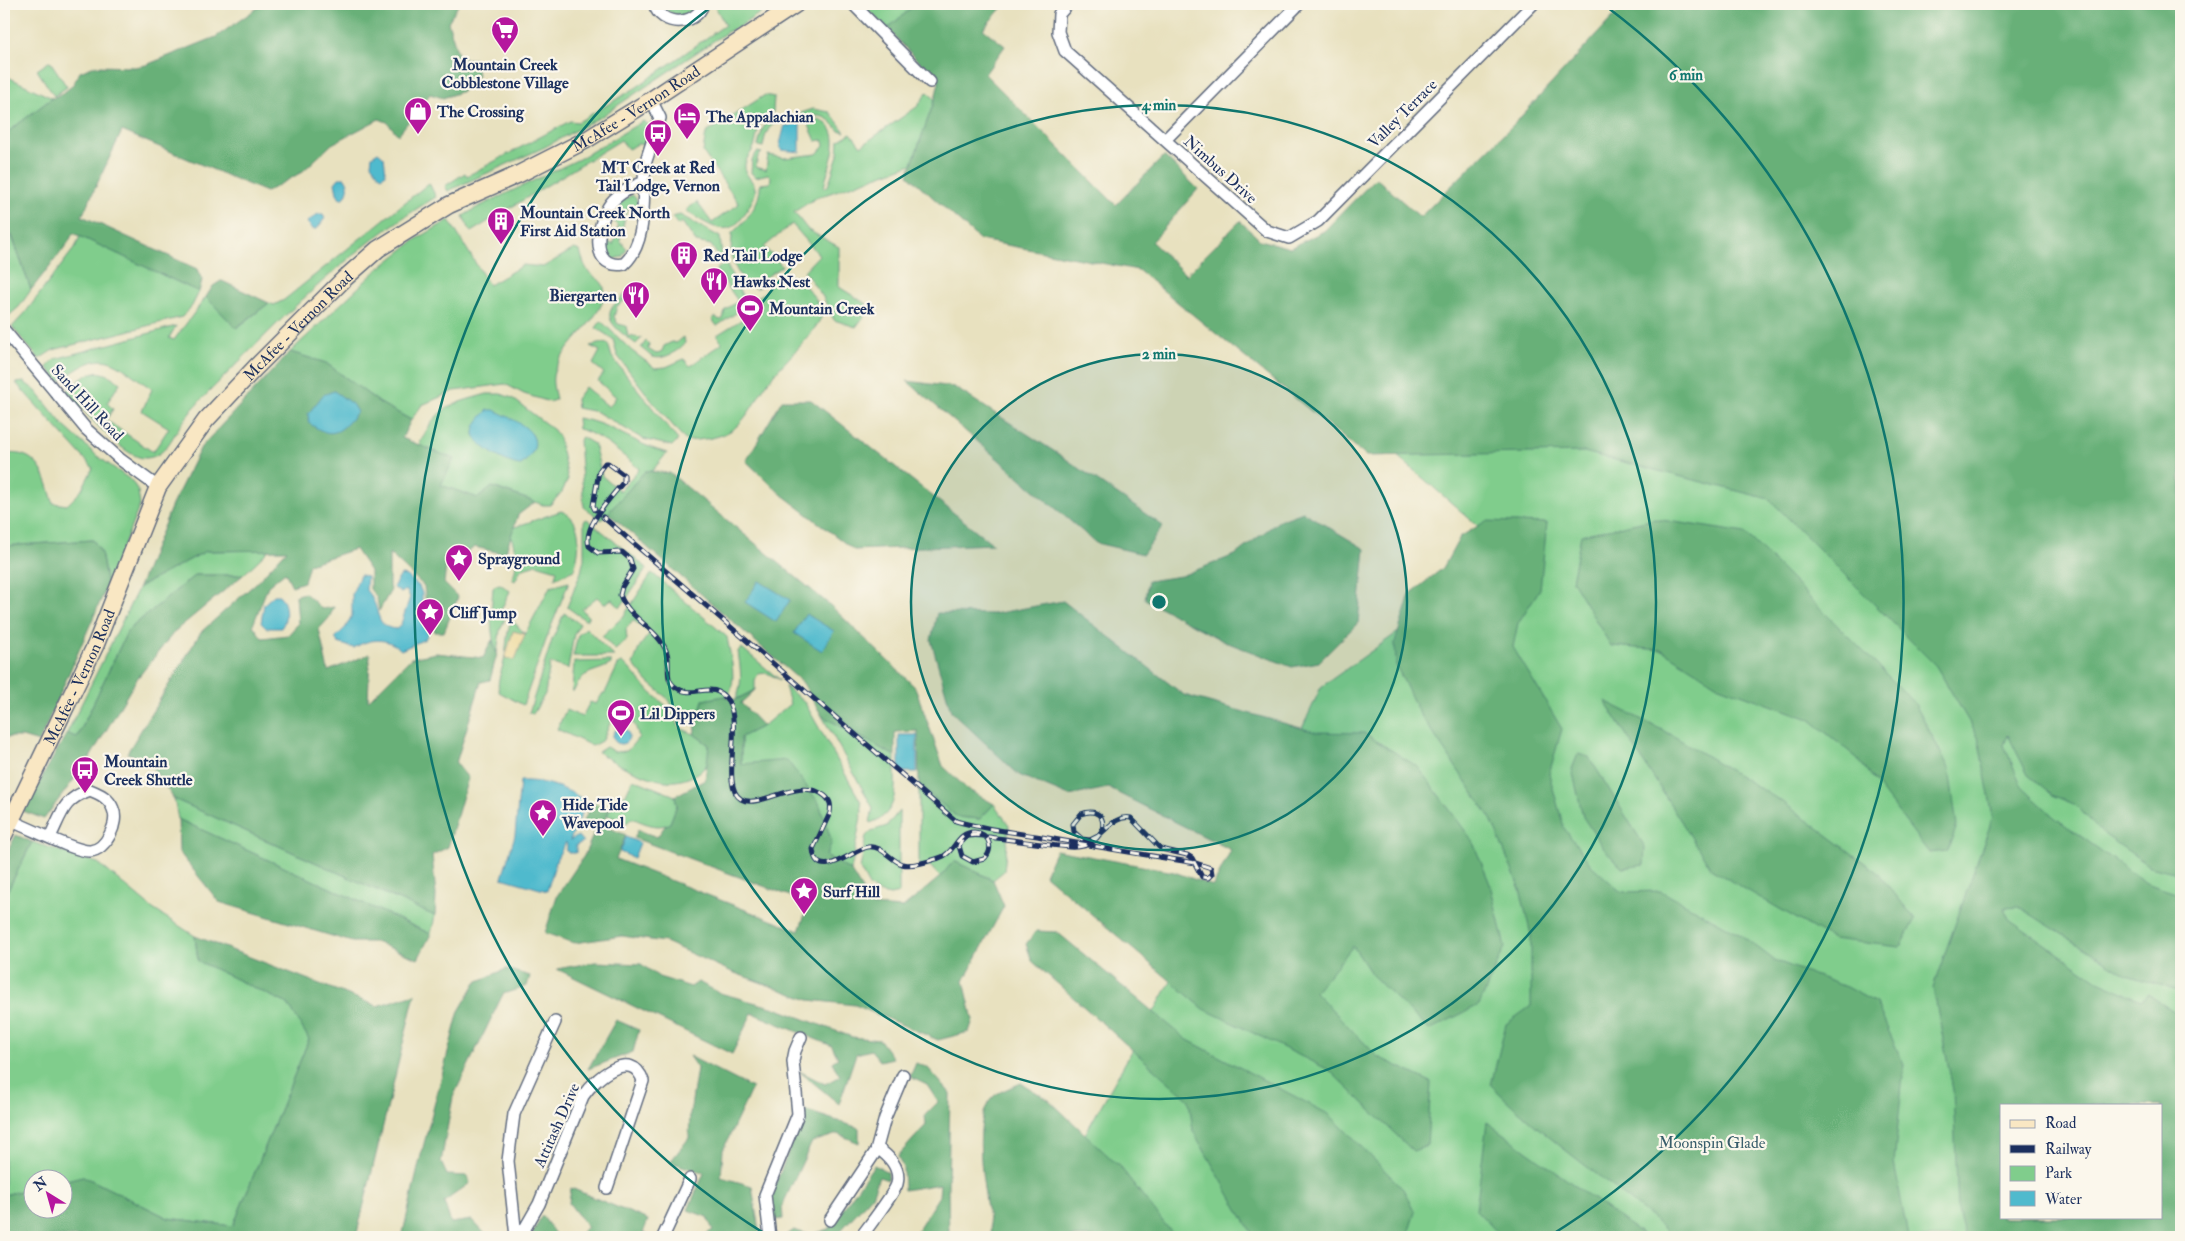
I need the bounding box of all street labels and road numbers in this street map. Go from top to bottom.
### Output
street label: McAfee - Vernon Road [569,61,704,157]
street label: Valley Terrace [1364,75,1442,153]
street label: Nimbus Drive [1179,131,1262,208]
street label: McAfee - Vernon Road [239,267,357,385]
street label: Sand Hill Road [47,360,128,445]
street label: McAfee - Vernon Road [40,606,120,749]
street label: Attitash Drive [529,1080,585,1172]

